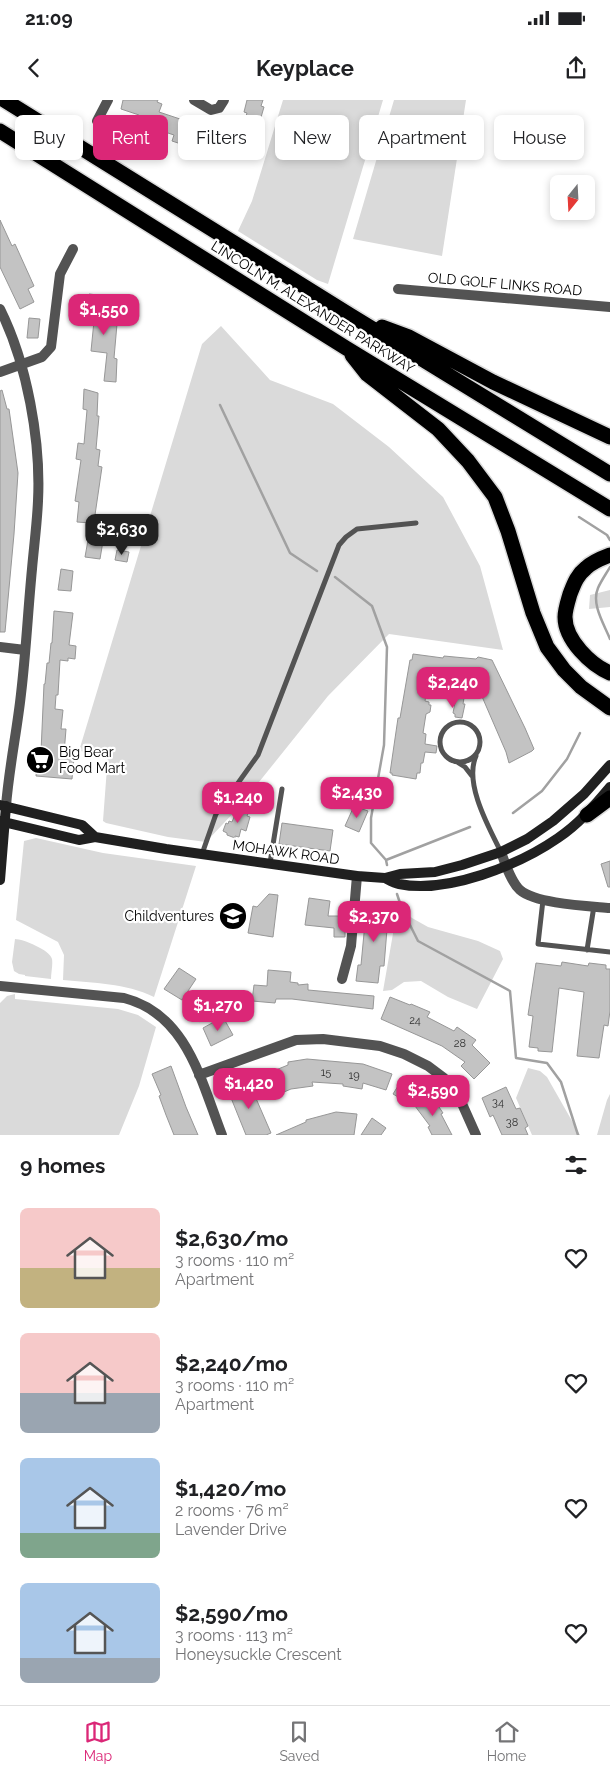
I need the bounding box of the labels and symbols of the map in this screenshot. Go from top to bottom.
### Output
north arrow [550,175,595,220]
street label: LINCOLN M. ALEXANDER PARKWAY [208,238,418,376]
street label: OLD GOLF LINKS ROAD [427,269,583,299]
pin: $1,550 [63,294,145,336]
pin: $2,630 [81,514,163,556]
pin: $2,240 [412,666,494,709]
place label: Big Bear Food Mart [59,744,125,776]
supermarket icon: Big Bear Food Mart [25,745,55,775]
pin: $2,430 [316,776,398,819]
pin: $1,240 [197,782,279,824]
street label: MOHAWK ROAD [232,837,340,867]
pin: $2,370 [333,900,415,943]
school or university icon: Childventures [218,901,248,931]
place label: Childventures [124,908,214,924]
pin: $1,270 [177,990,259,1032]
house number: 24 [409,1014,421,1027]
house number: 28 [454,1037,466,1050]
house number: 15 [321,1066,331,1079]
pin: $1,420 [208,1068,290,1110]
house number: 19 [348,1069,360,1082]
pin: $2,590 [392,1074,474,1117]
house number: 34 [492,1096,504,1109]
house number: 38 [506,1116,518,1129]

